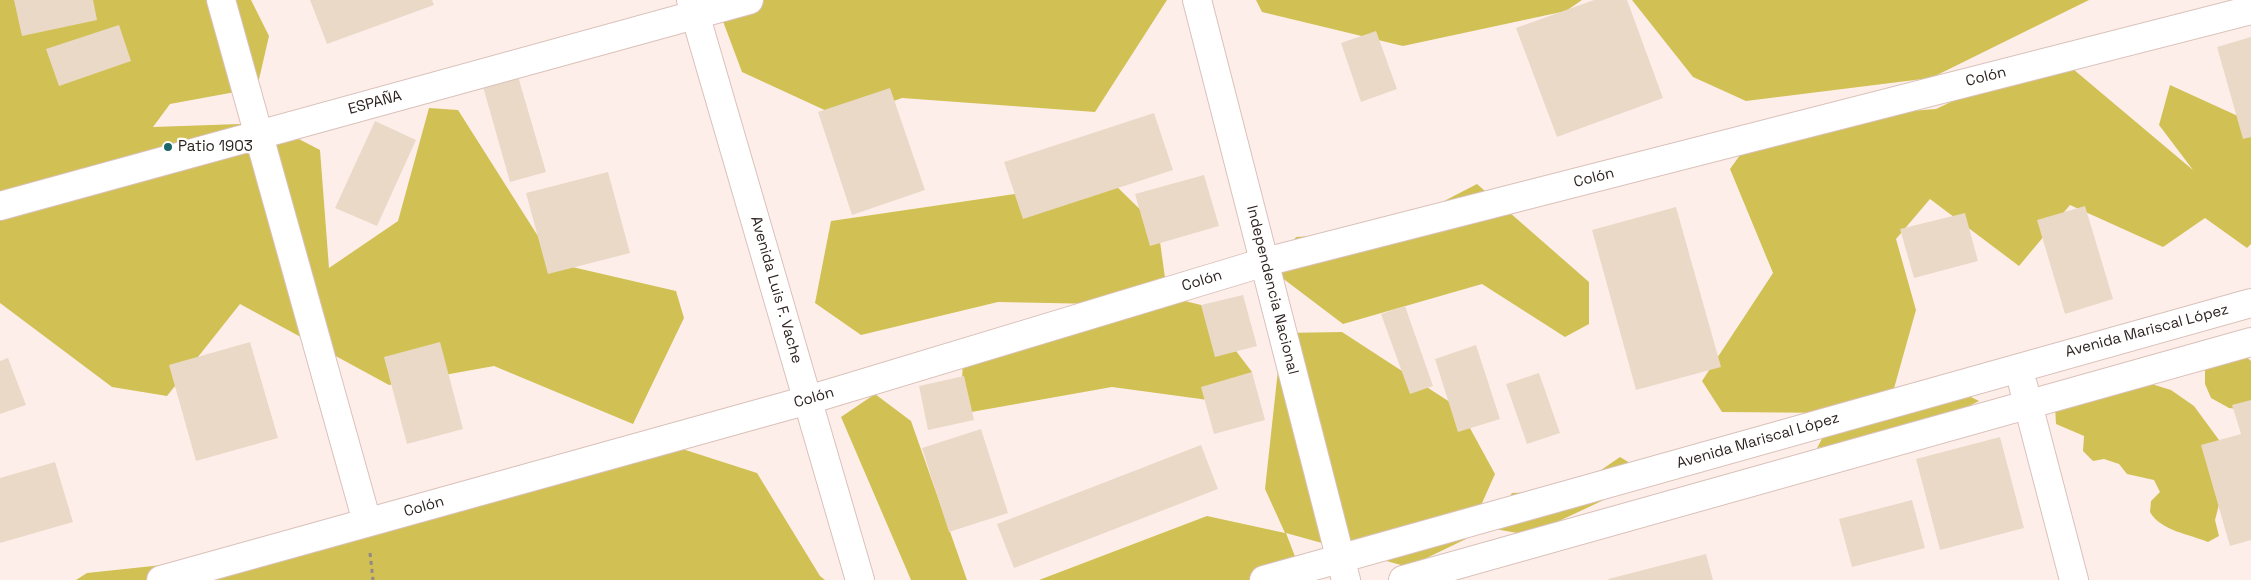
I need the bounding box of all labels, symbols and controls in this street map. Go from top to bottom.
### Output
street label: Colón [1964,63,2008,91]
street label: ESPAÑA [346,87,404,119]
place label: Patio 1903 [178,138,253,156]
marker: Patio 1903 [162,141,174,153]
street label: Colón [1572,164,1616,192]
street label: Independencia Nacional [1242,204,1302,376]
street label: Avenida Luis F. Vache [746,214,806,366]
street label: Colón [1180,266,1224,296]
street label: Avenida Mariscal López [2063,301,2231,361]
street label: Colón [792,384,836,412]
street label: Avenida Mariscal López [1675,409,1841,473]
street label: Colón [402,493,446,521]

